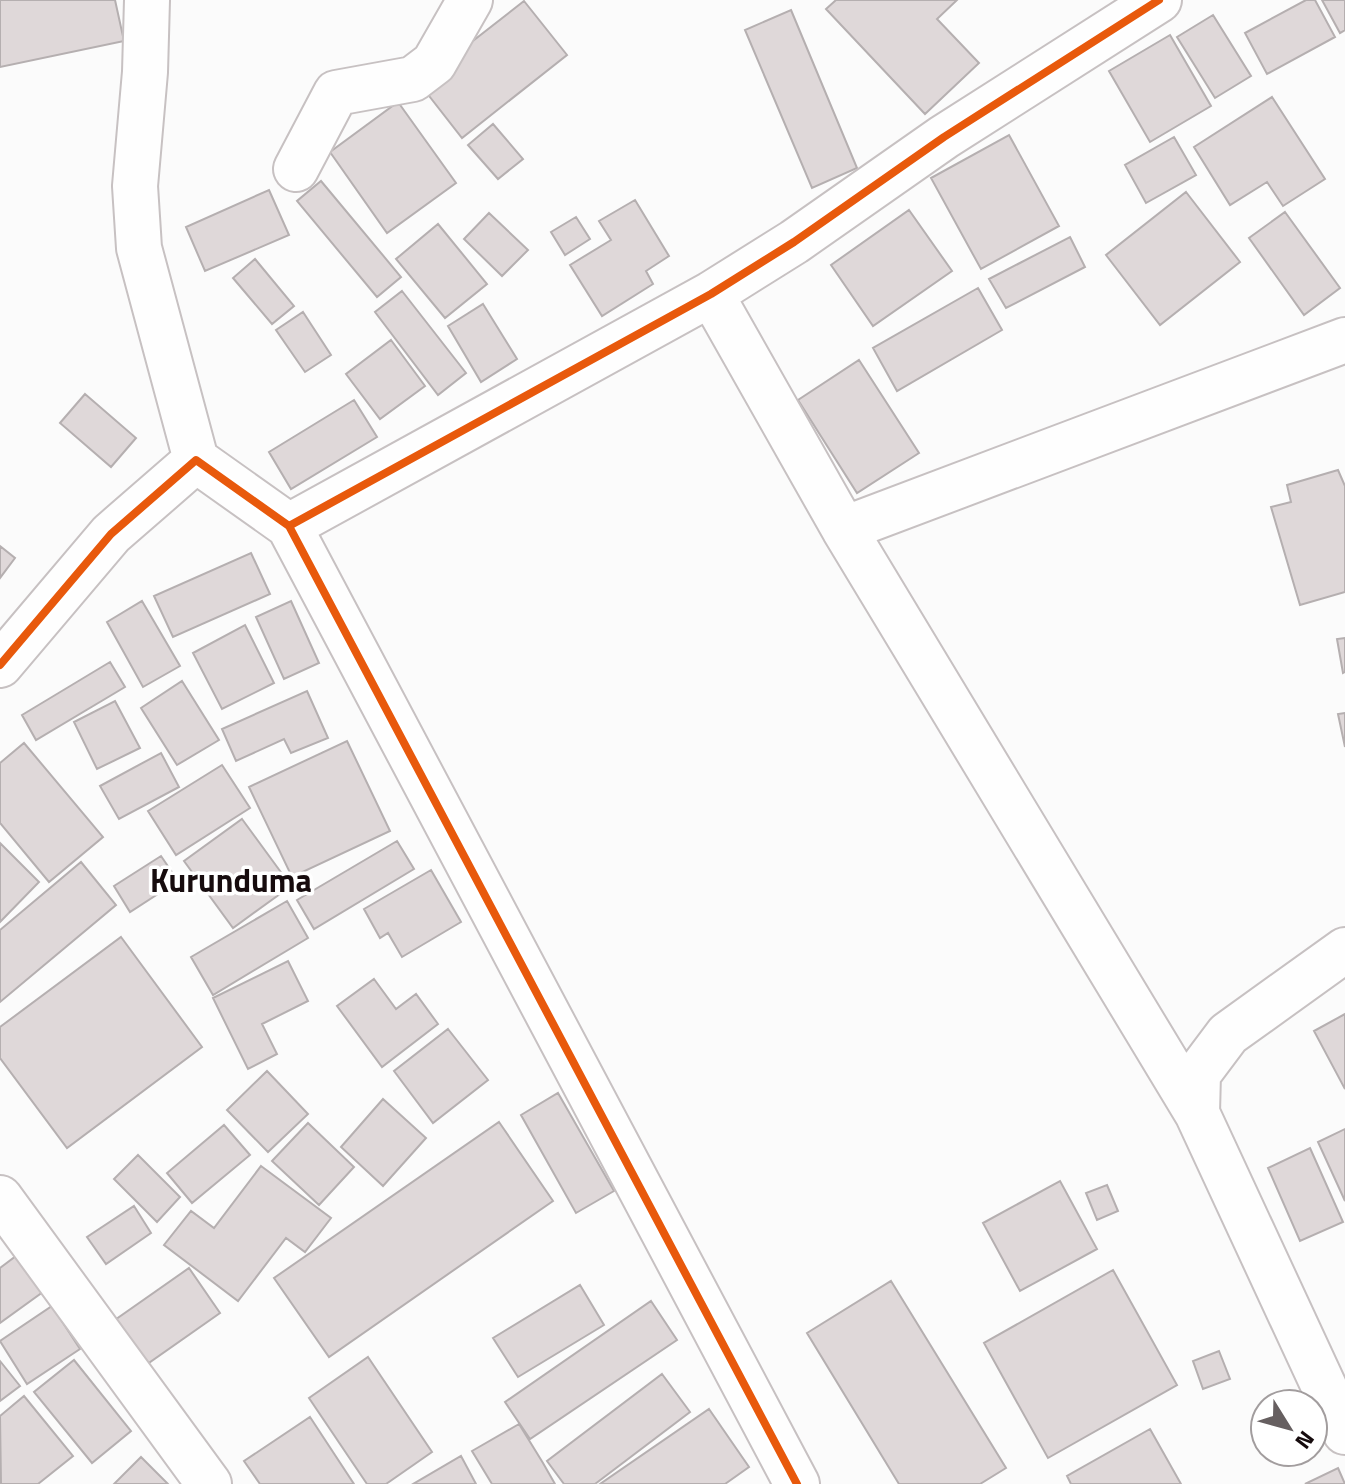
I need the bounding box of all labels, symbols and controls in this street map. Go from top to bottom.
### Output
district label: Kurunduma [150,856,312,904]
north arrow [1249,1388,1329,1468]
text: N [1287,1424,1323,1456]

